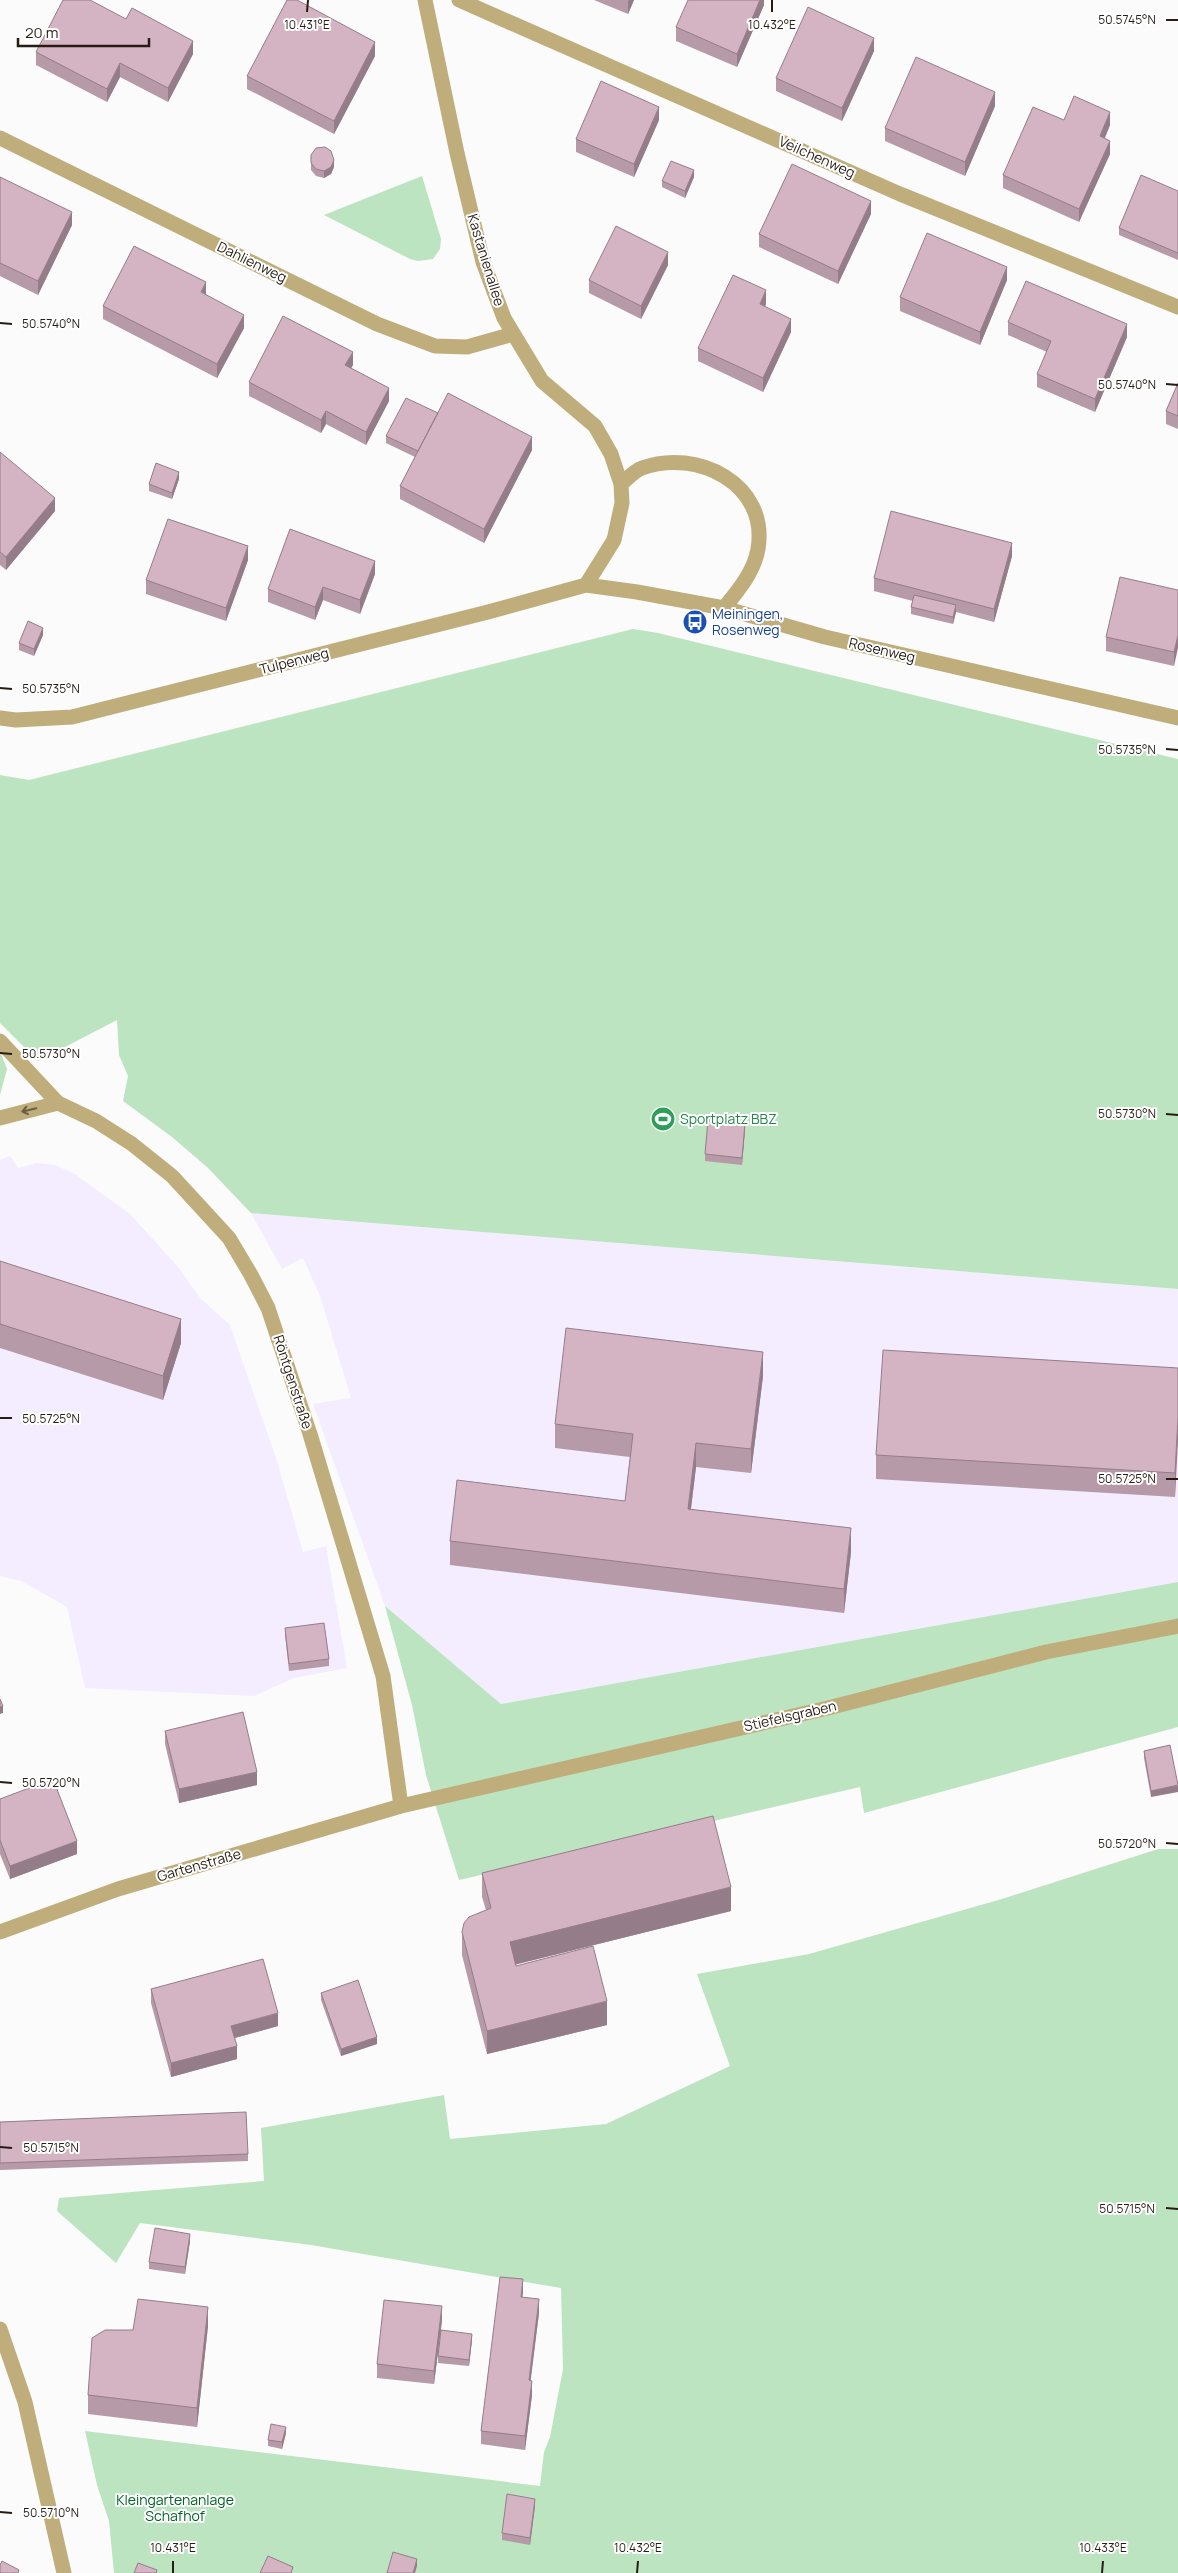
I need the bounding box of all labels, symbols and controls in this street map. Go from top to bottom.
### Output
text: 50.5745°N [1098,11,1156,28]
scale bar [18,15,149,47]
text: 10.431°E [284,16,330,33]
text: 10.432°E [748,16,796,33]
text: 20 m [25,22,58,43]
street label: Veilchenweg [776,131,858,182]
street label: Kastanienallee [463,211,510,308]
street label: Dahlienweg [214,237,290,287]
text: 50.5740°N [22,315,80,332]
text: 50.5740°N [1098,376,1156,393]
place label: Meiningen, Rosenweg [712,604,783,639]
bus stop icon: Meiningen, Rosenweg [682,609,708,635]
street label: Rosenweg [847,633,917,666]
street label: Tulpenweg [257,643,331,678]
text: 50.5735°N [22,680,80,697]
text: 50.5735°N [1098,741,1156,758]
text: 50.5730°N [22,1045,80,1062]
text: 50.5730°N [1098,1105,1156,1122]
one-way arrow [22,1106,38,1115]
sports icon: Sportplatz BBZ [650,1106,676,1132]
place label: Sportplatz BBZ [680,1109,777,1128]
street label: Röntgenstraße [269,1332,318,1431]
text: 50.5725°N [22,1410,80,1427]
text: 50.5725°N [1098,1470,1156,1487]
street label: Stiefelsgraben [742,1696,838,1735]
text: 50.5720°N [22,1774,80,1791]
text: 50.5720°N [1098,1835,1156,1852]
street label: Gartenstraße [155,1843,243,1886]
text: 50.5715°N [23,2139,79,2156]
text: 50.5715°N [1099,2200,1155,2217]
park label: Kleingartenanlage Schafhof [116,2490,234,2525]
text: 50.5710°N [23,2504,79,2521]
text: 10.431°E [150,2539,196,2556]
text: 10.432°E [614,2539,662,2556]
text: 10.433°E [1079,2539,1127,2556]

